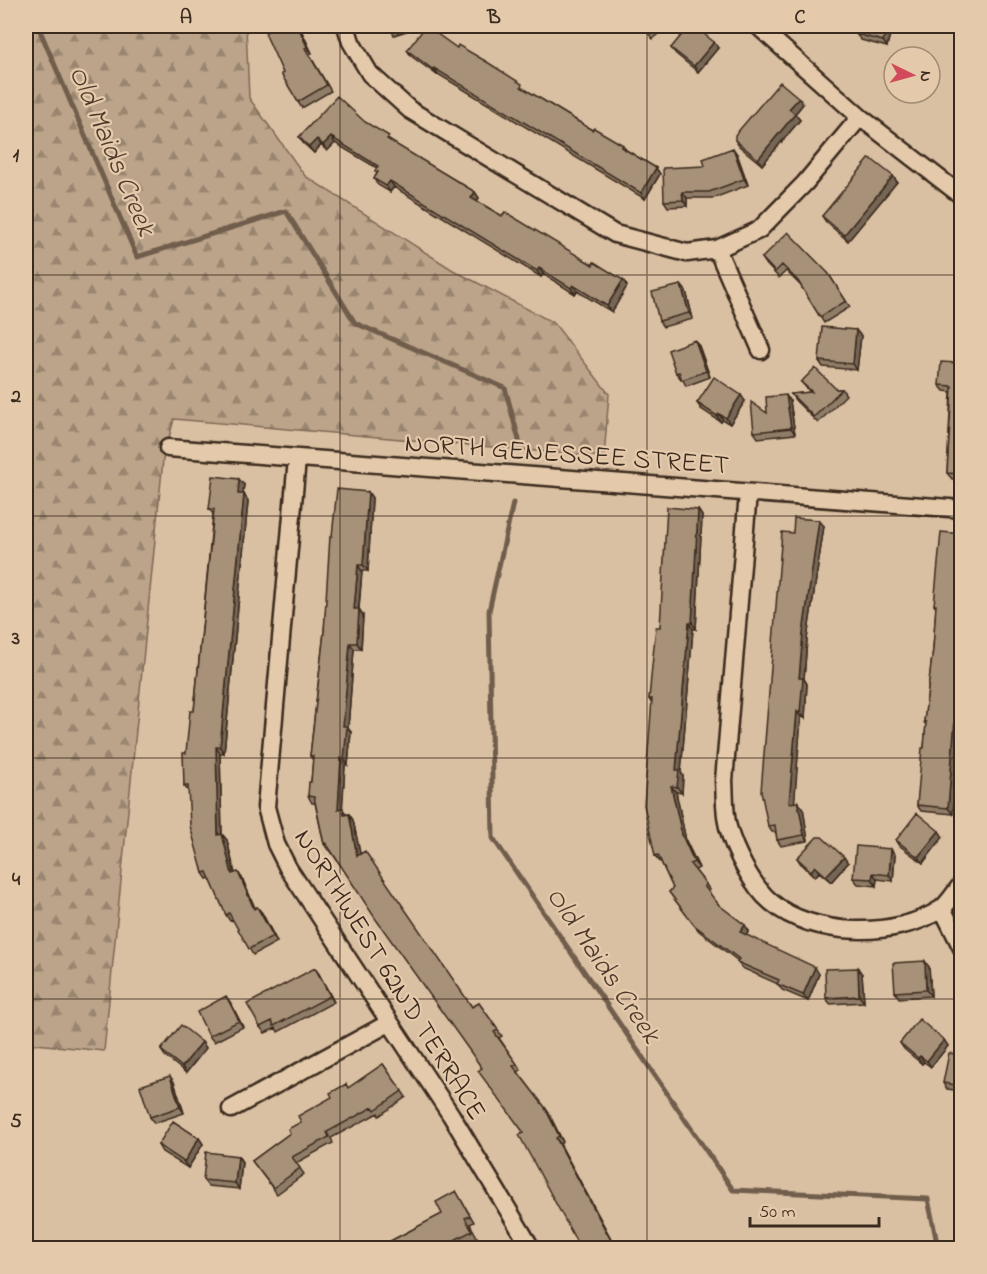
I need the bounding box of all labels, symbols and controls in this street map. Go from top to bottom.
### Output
text: A [180,4,192,33]
text: B [486,4,501,33]
text: C [795,4,806,33]
north arrow [882,45,942,105]
water label: Old Maids Creek [56,60,166,244]
text: N [913,70,937,83]
text: 1 [13,142,20,171]
text: 2 [10,383,21,412]
street label: NORTH GENESSEE STREET [403,425,730,486]
text: 3 [11,625,20,654]
street label: NORTHWEST 62ND TERRACE [283,822,495,1129]
text: 4 [12,866,21,895]
water label: Old Maids Creek [534,879,671,1054]
text: 5 [10,1108,22,1137]
scale bar [750,1190,879,1228]
text: 50 m [759,1200,796,1226]

